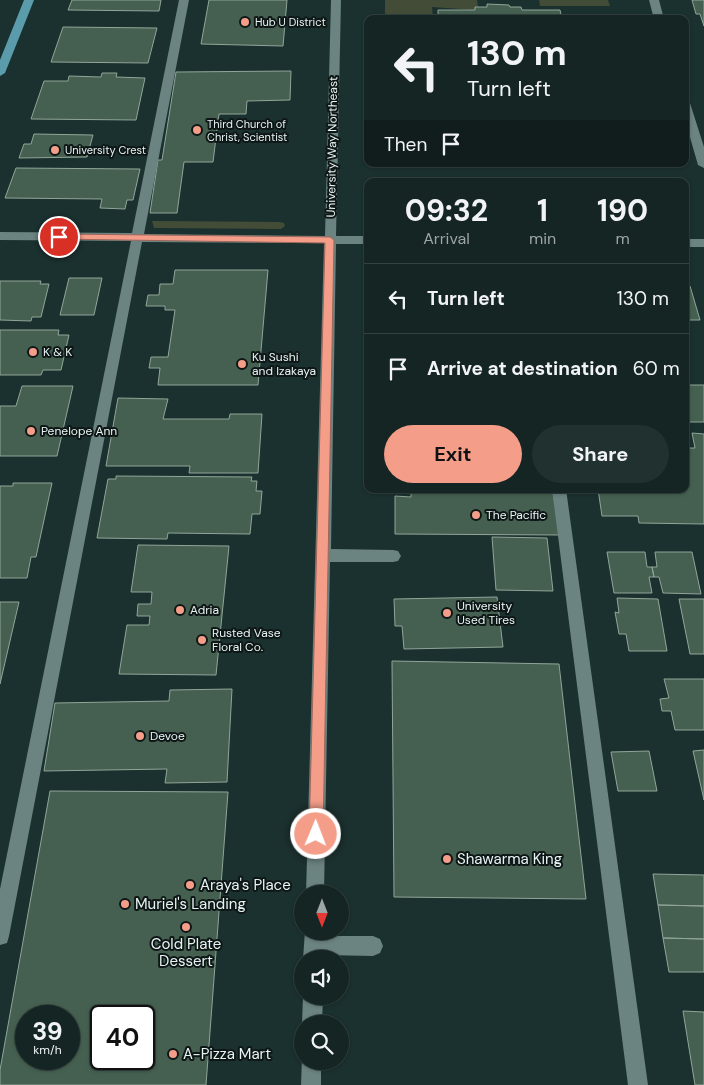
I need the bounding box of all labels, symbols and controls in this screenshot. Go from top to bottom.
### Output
place label: Hub U District [255,15,326,29]
marker: Hub U District [239,16,251,28]
text: 130 m [467,30,567,76]
icon: left [384,35,449,100]
text: Turn left [467,74,551,103]
street label: University Way Northeast [323,76,341,218]
place label: Third Church of Christ, Scientist [207,117,287,144]
marker: Third Church of Christ, Scientist [191,124,203,136]
icon: arrive [437,130,465,158]
text: Then [384,132,427,157]
place label: University Crest [65,143,146,157]
marker: University Crest [49,144,61,156]
text: 09:32 [405,191,488,230]
text: 1 [537,191,548,230]
text: 190 [597,191,648,230]
pin [38,216,80,258]
icon: arrive [45,223,73,251]
text: Arrival [423,228,470,249]
text: min [529,228,556,249]
text: m [615,228,630,249]
icon: left [384,285,412,313]
text: Turn left [427,286,505,311]
text: 130 m [617,286,669,311]
place label: K & K [43,344,72,360]
marker: K & K [27,346,39,358]
place label: Ku Sushi and Izakaya [252,349,316,379]
icon: arrive [384,355,412,383]
text: Arrive at destination [427,356,618,381]
text: 60 m [633,356,680,381]
marker: Ku Sushi and Izakaya [236,358,248,370]
place label: Penelope Ann [41,423,117,439]
marker: Penelope Ann [25,425,37,437]
button: Exit [384,425,522,483]
button: Share [532,425,669,483]
place label: The Pacific [486,507,546,523]
marker: The Pacific [470,509,482,521]
place label: University Used Tires [457,598,515,628]
place label: Adria [190,602,219,618]
marker: Adria [174,604,186,616]
marker: University Used Tires [441,607,453,619]
place label: Rusted Vase Floral Co. [212,625,281,655]
marker: Rusted Vase Floral Co. [196,634,208,646]
place label: Devoe [150,728,185,744]
marker: Devoe [134,730,146,742]
position arrow [289,807,341,859]
place label: Shawarma King [457,849,562,869]
marker: Shawarma King [441,853,453,865]
place label: Araya's Place [200,875,291,895]
marker: Araya's Place [184,879,196,891]
north arrow [294,885,349,940]
map controls [294,885,349,1070]
place label: Muriel's Landing [135,894,246,914]
marker: Muriel's Landing [119,898,131,910]
marker: Cold Plate Dessert [180,921,192,933]
place label: Cold Plate Dessert [151,934,221,971]
button: sound [294,950,349,1005]
speed limit sign: 40 [90,1005,155,1070]
text: 39 [32,1015,63,1048]
button: search [294,1015,349,1070]
text: km/h [33,1042,62,1058]
place label: A-Pizza Mart [183,1044,271,1064]
marker: A-Pizza Mart [167,1048,179,1060]

